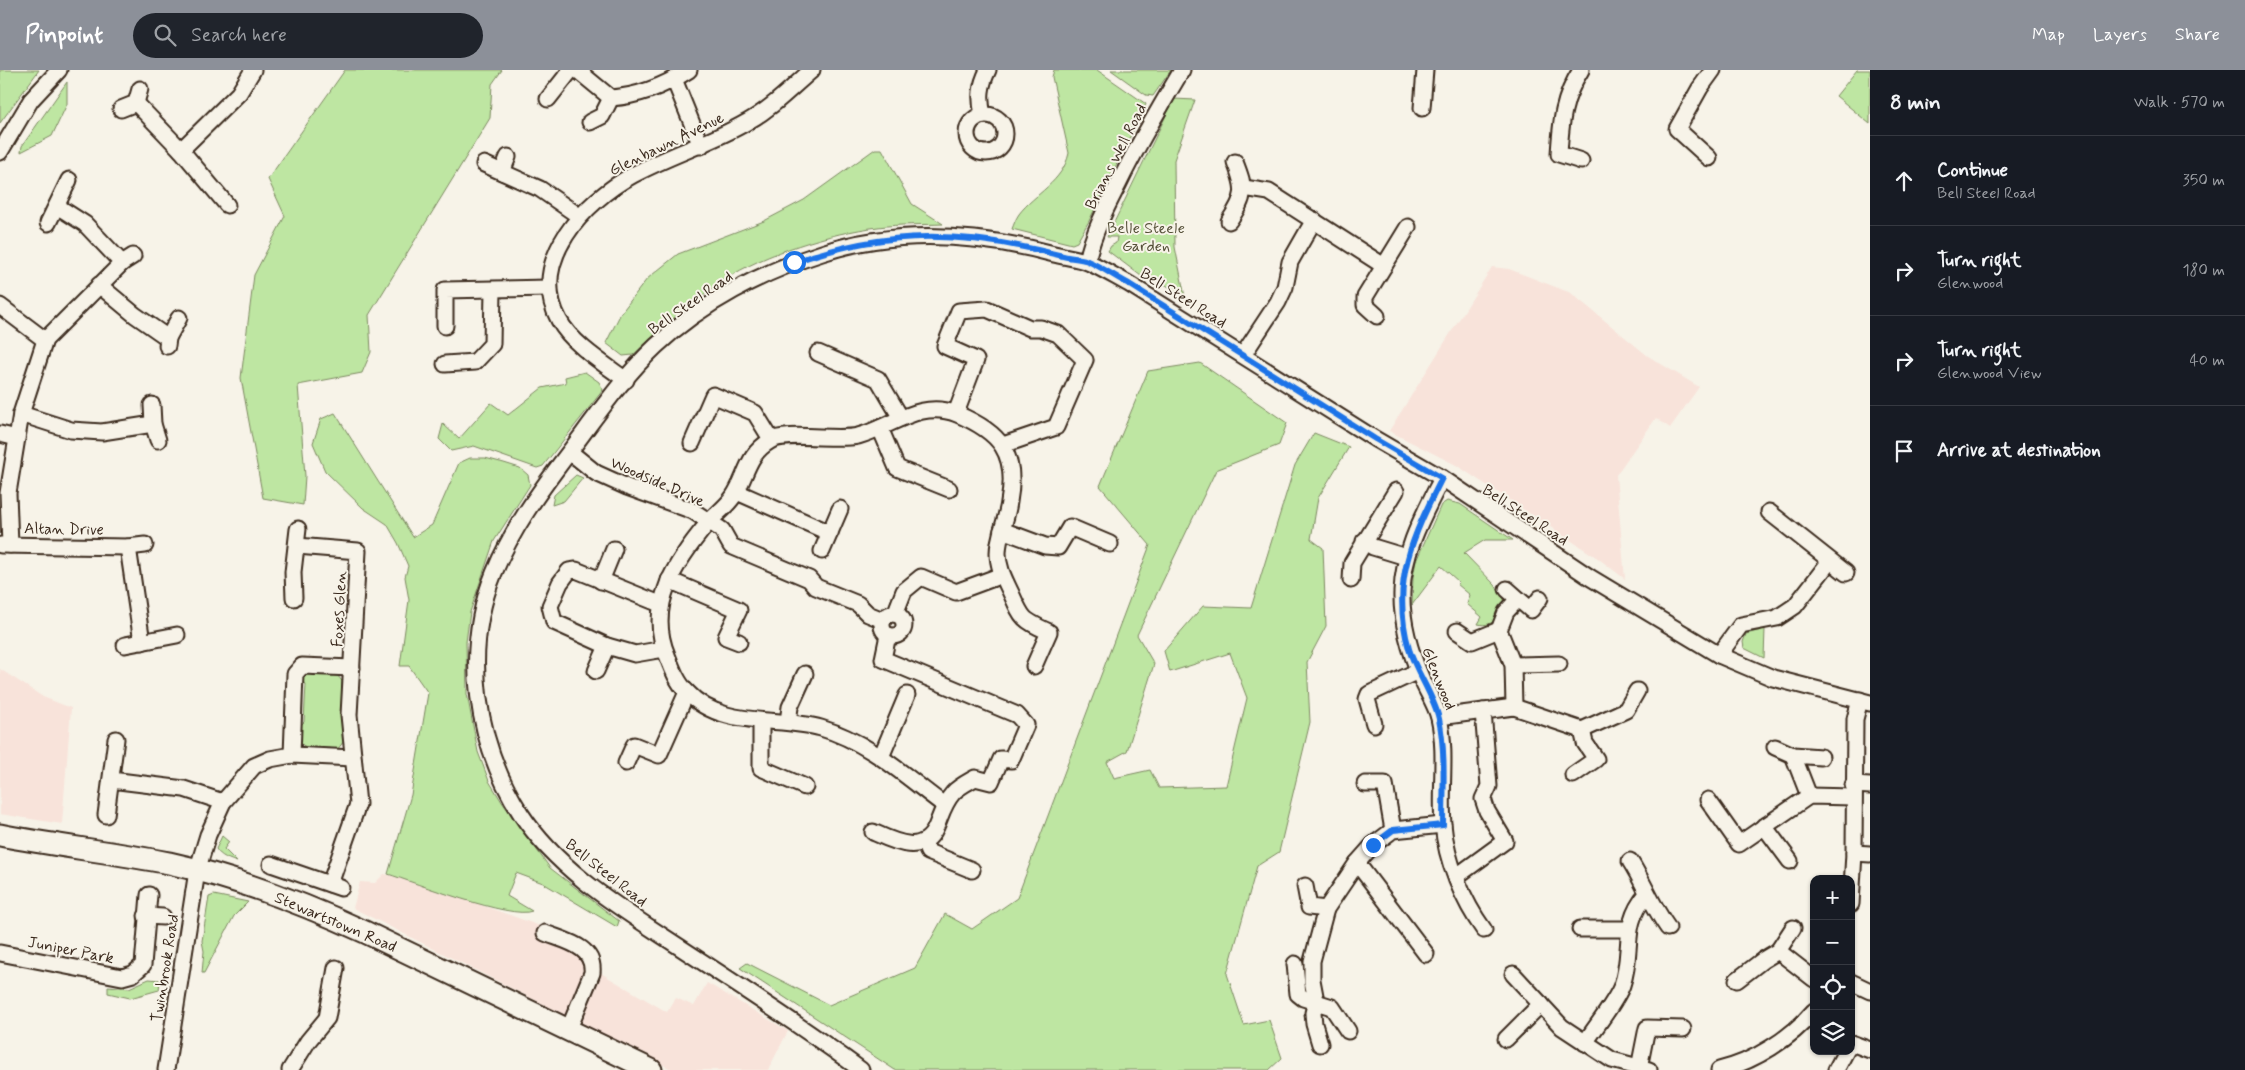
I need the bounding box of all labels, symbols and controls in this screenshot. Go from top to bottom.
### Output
search box [133,13,483,58]
text: Pinpoint [25,20,103,51]
icon: search [151,21,179,49]
text: Search here [191,23,287,48]
text: Map [2032,23,2065,47]
text: Layers [2093,23,2147,47]
text: Share [2175,23,2220,47]
text: 8 min [1890,89,1941,117]
text: Walk · 570 m [2134,92,2225,113]
street label: Brians Well Road [1081,100,1152,213]
street label: Glenbawn Avenue [606,107,728,181]
text: Continue [1937,158,2008,183]
icon: ahead [1890,167,1918,195]
text: 350 m [2183,170,2225,191]
text: Bell Steel Road [1937,183,2036,204]
park label: Belle Steele Garden [1107,218,1185,257]
text: Turn right [1937,248,2021,273]
route start [783,251,806,274]
icon: right [1890,257,1918,285]
text: 180 m [2182,260,2225,281]
street label: Bell Steel Road [1136,263,1231,333]
street label: Bell Steel Road [644,266,737,340]
text: Glenwood [1937,273,2003,294]
text: Turn right [1937,338,2021,363]
icon: right [1890,347,1918,375]
text: 40 m [2189,350,2225,371]
text: Glenwood View [1937,363,2042,384]
icon: arrive [1890,437,1918,465]
text: Arrive at destination [1937,438,2101,463]
street label: Woodside Drive [607,452,708,513]
street label: Bell Steel Road [1478,480,1572,551]
street label: Altan Drive [24,518,104,541]
street label: Foxes Glen [327,570,352,648]
street label: Glenwood [1416,644,1461,713]
route end [1362,834,1385,857]
street label: Bell Steel Road [561,835,651,912]
map controls [1810,875,1855,1055]
button: + [1810,875,1855,920]
street label: Stewartstown Road [271,887,400,958]
street label: Twinbrook Road [147,913,184,1024]
button: − [1810,920,1855,965]
street label: Juniper Park [26,932,116,969]
button: locate [1810,965,1855,1010]
button: layers [1810,1010,1855,1055]

